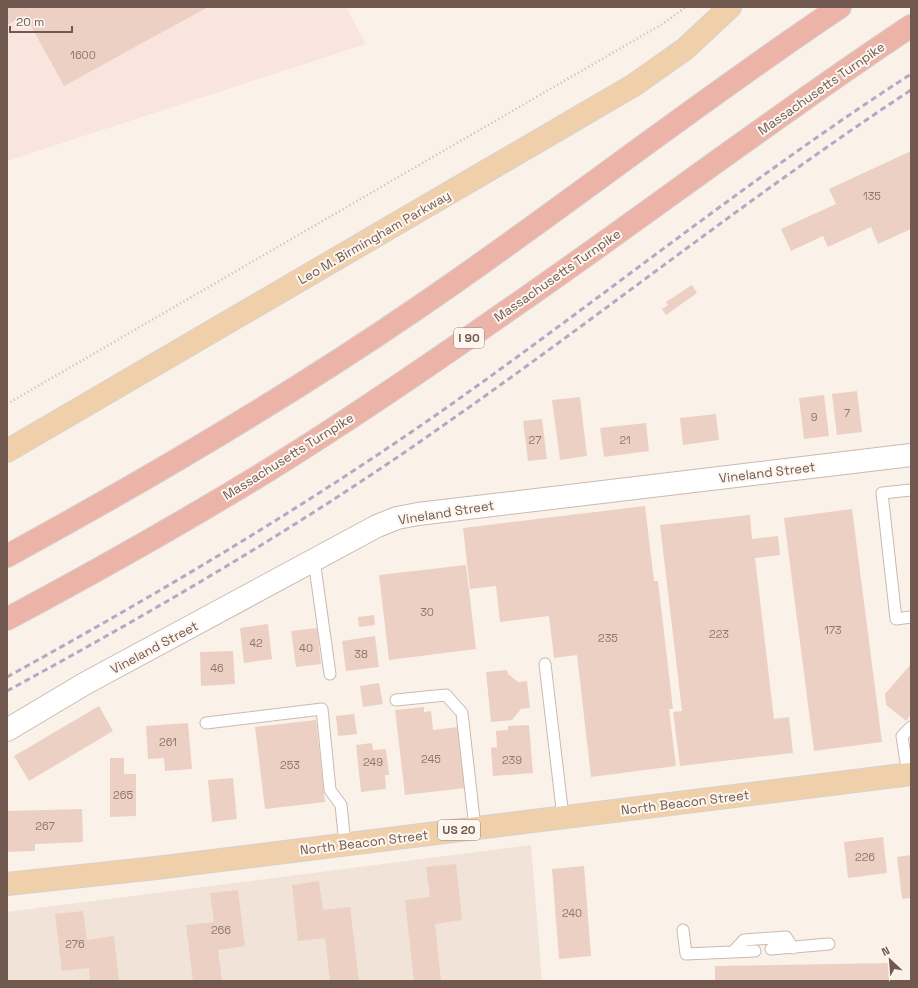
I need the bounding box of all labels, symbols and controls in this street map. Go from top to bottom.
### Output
scale bar [10,8,72,34]
text: 20 m [16,14,44,30]
street label: Massachusetts Turnpike [755,38,888,139]
house number: 1600 [70,48,96,62]
street label: Leo M. Birmingham Parkway [295,187,454,288]
house number: 135 [863,189,881,203]
street label: Massachusetts Turnpike [491,225,624,326]
road number: I 90 [454,328,484,348]
house number: 7 [844,406,850,420]
street label: Massachusetts Turnpike [220,409,357,504]
house number: 9 [811,410,818,424]
house number: 27 [529,433,541,447]
house number: 21 [619,433,631,447]
street label: Vineland Street [718,458,816,487]
street label: Vineland Street [397,497,495,528]
house number: 30 [420,605,434,619]
street label: Vineland Street [107,617,201,678]
house number: 173 [824,623,842,637]
house number: 223 [709,627,729,641]
house number: 235 [598,631,618,645]
house number: 42 [249,636,263,650]
house number: 40 [299,641,313,655]
house number: 38 [354,647,368,661]
house number: 46 [210,661,224,675]
house number: 261 [159,735,177,749]
house number: 245 [421,752,441,766]
house number: 239 [502,753,522,767]
house number: 249 [363,755,383,769]
house number: 253 [280,758,300,772]
street label: North Beacon Street [620,786,750,819]
house number: 265 [113,788,133,802]
house number: 267 [35,819,55,833]
road number: US 20 [438,820,480,840]
street label: North Beacon Street [299,826,429,859]
house number: 226 [855,850,875,864]
house number: 240 [562,906,582,920]
house number: 266 [211,923,231,937]
house number: 276 [65,937,85,951]
north arrow [870,940,910,980]
text: N [879,943,892,959]

